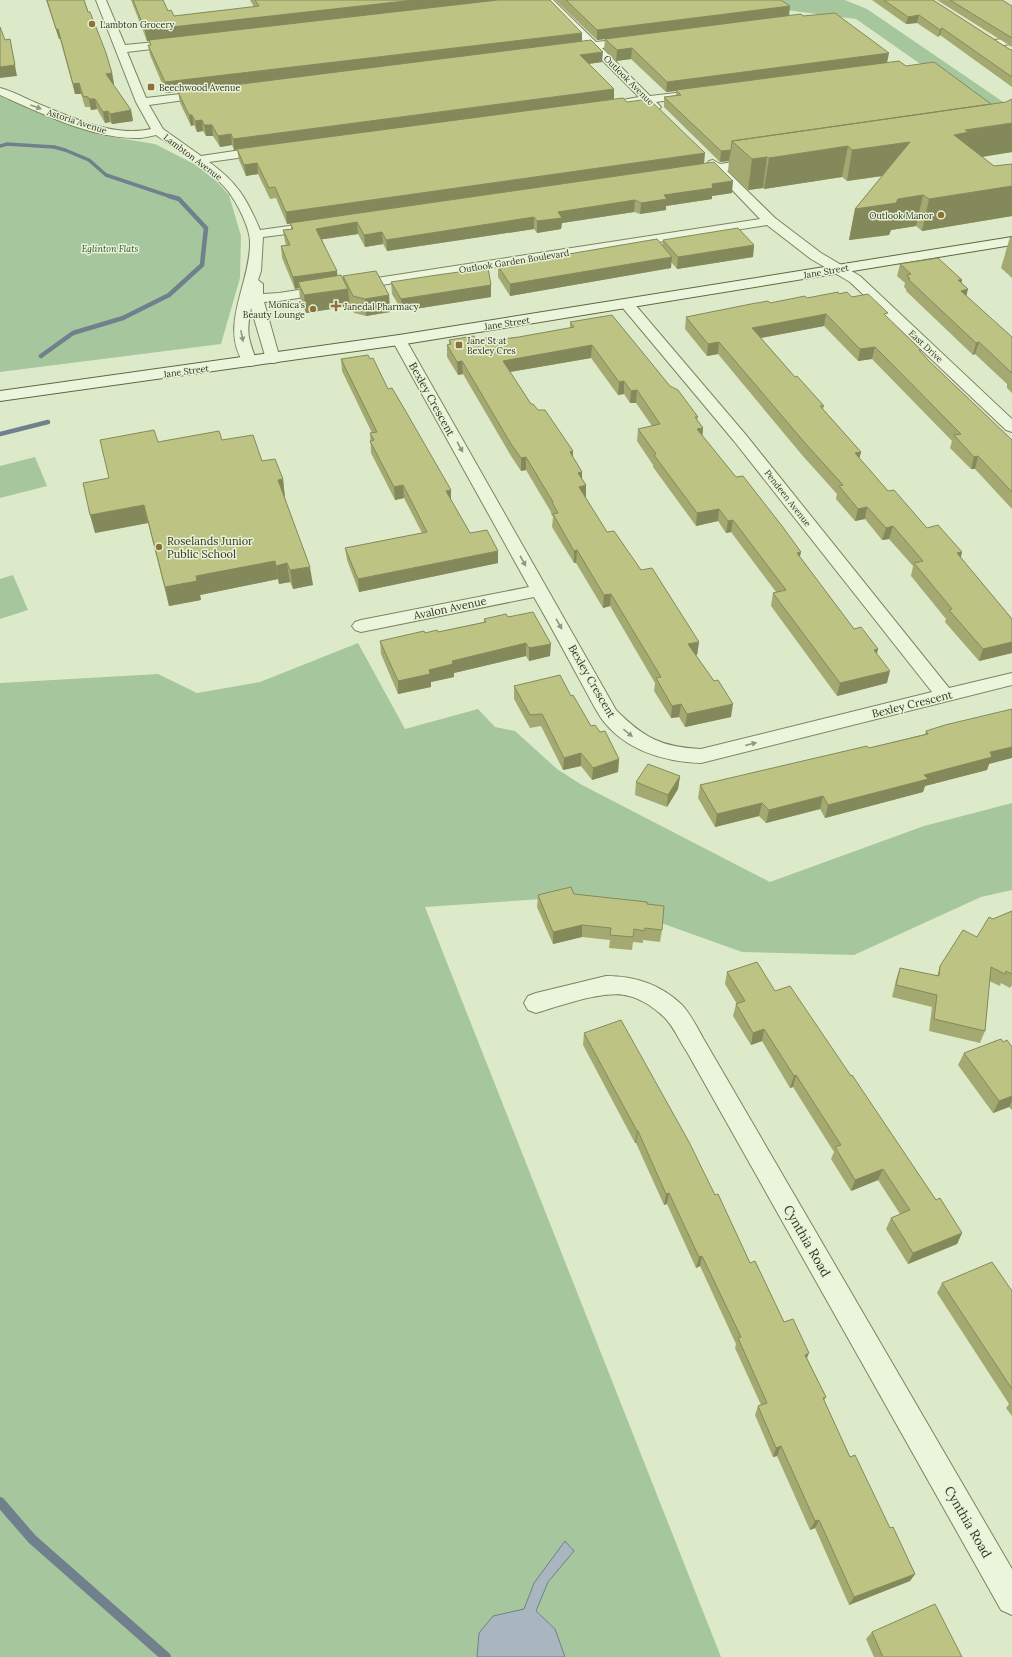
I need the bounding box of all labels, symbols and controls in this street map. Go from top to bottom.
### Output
marker: Lambton Grocery [87,19,97,29]
place label: Lambton Grocery [100,19,175,30]
street label: Outlook Avenue [602,53,657,108]
marker: Beechwood Avenue [146,82,156,92]
place label: Beechwood Avenue [159,82,240,93]
one-way arrow [30,104,42,110]
street label: Astoria Avenue [45,106,109,136]
street label: Lambton Avenue [162,131,225,183]
place label: Outlook Manor [869,210,933,221]
marker: Outlook Manor [936,210,946,220]
park label: Eglinton Flats [82,243,138,254]
street label: Outlook Garden Boulevard [458,247,570,275]
street label: Jane Street [801,261,850,281]
place label: Monica's Beauty Lounge [243,299,305,320]
marker: Janedal Pharmacy [331,301,341,311]
place label: Janedal Pharmacy [343,301,419,312]
marker: Monica's Beauty Lounge [308,304,318,314]
street label: Jane Street [482,314,531,332]
street label: East Drive [907,327,945,365]
one-way arrow [239,330,245,342]
place label: Jane St at Bexley Cres [466,335,516,356]
marker: Jane St at Bexley Cres [454,340,464,350]
street label: Bexley Crescent [406,360,458,439]
street label: Jane Street [161,362,210,380]
one-way arrow [456,441,463,453]
street label: Pendeen Avenue [762,467,814,529]
place label: Roselands Junior Public School [167,534,253,561]
marker: Roselands Junior Public School [154,542,164,552]
one-way arrow [520,555,527,567]
street label: Avalon Avenue [411,593,488,623]
one-way arrow [555,618,562,630]
street label: Bexley Crescent [565,642,619,721]
street label: Bexley Crescent [870,687,954,721]
one-way arrow [623,728,634,737]
one-way arrow [745,741,757,747]
street label: Cynthia Road [780,1202,835,1280]
street label: Cynthia Road [941,1483,996,1561]

